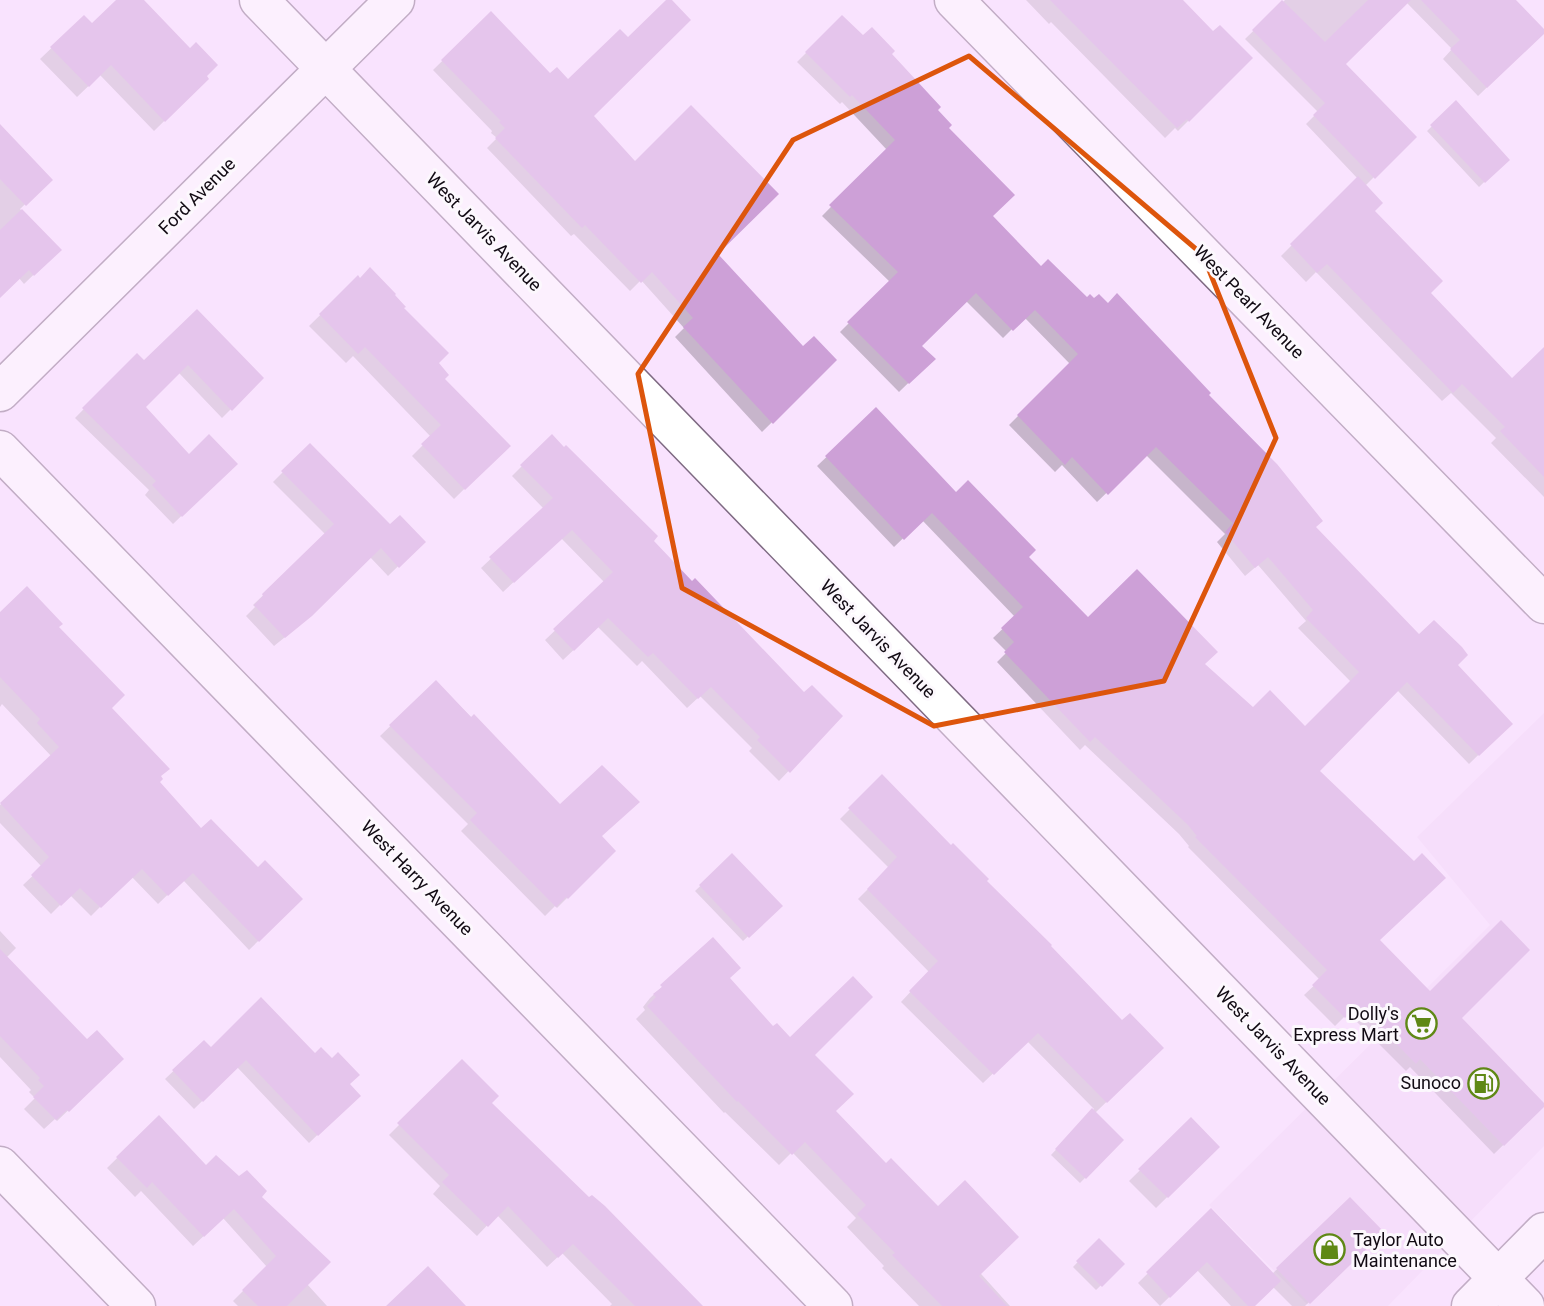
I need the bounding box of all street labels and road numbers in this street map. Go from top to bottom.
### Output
street label: Ford Avenue [154,153,239,238]
street label: West Jarvis Avenue [422,168,546,295]
street label: West Pearl Avenue [1190,241,1309,363]
street label: West Jarvis Avenue [816,575,940,702]
street label: West Harry Avenue [357,816,478,940]
street label: West Jarvis Avenue [1211,982,1335,1109]

